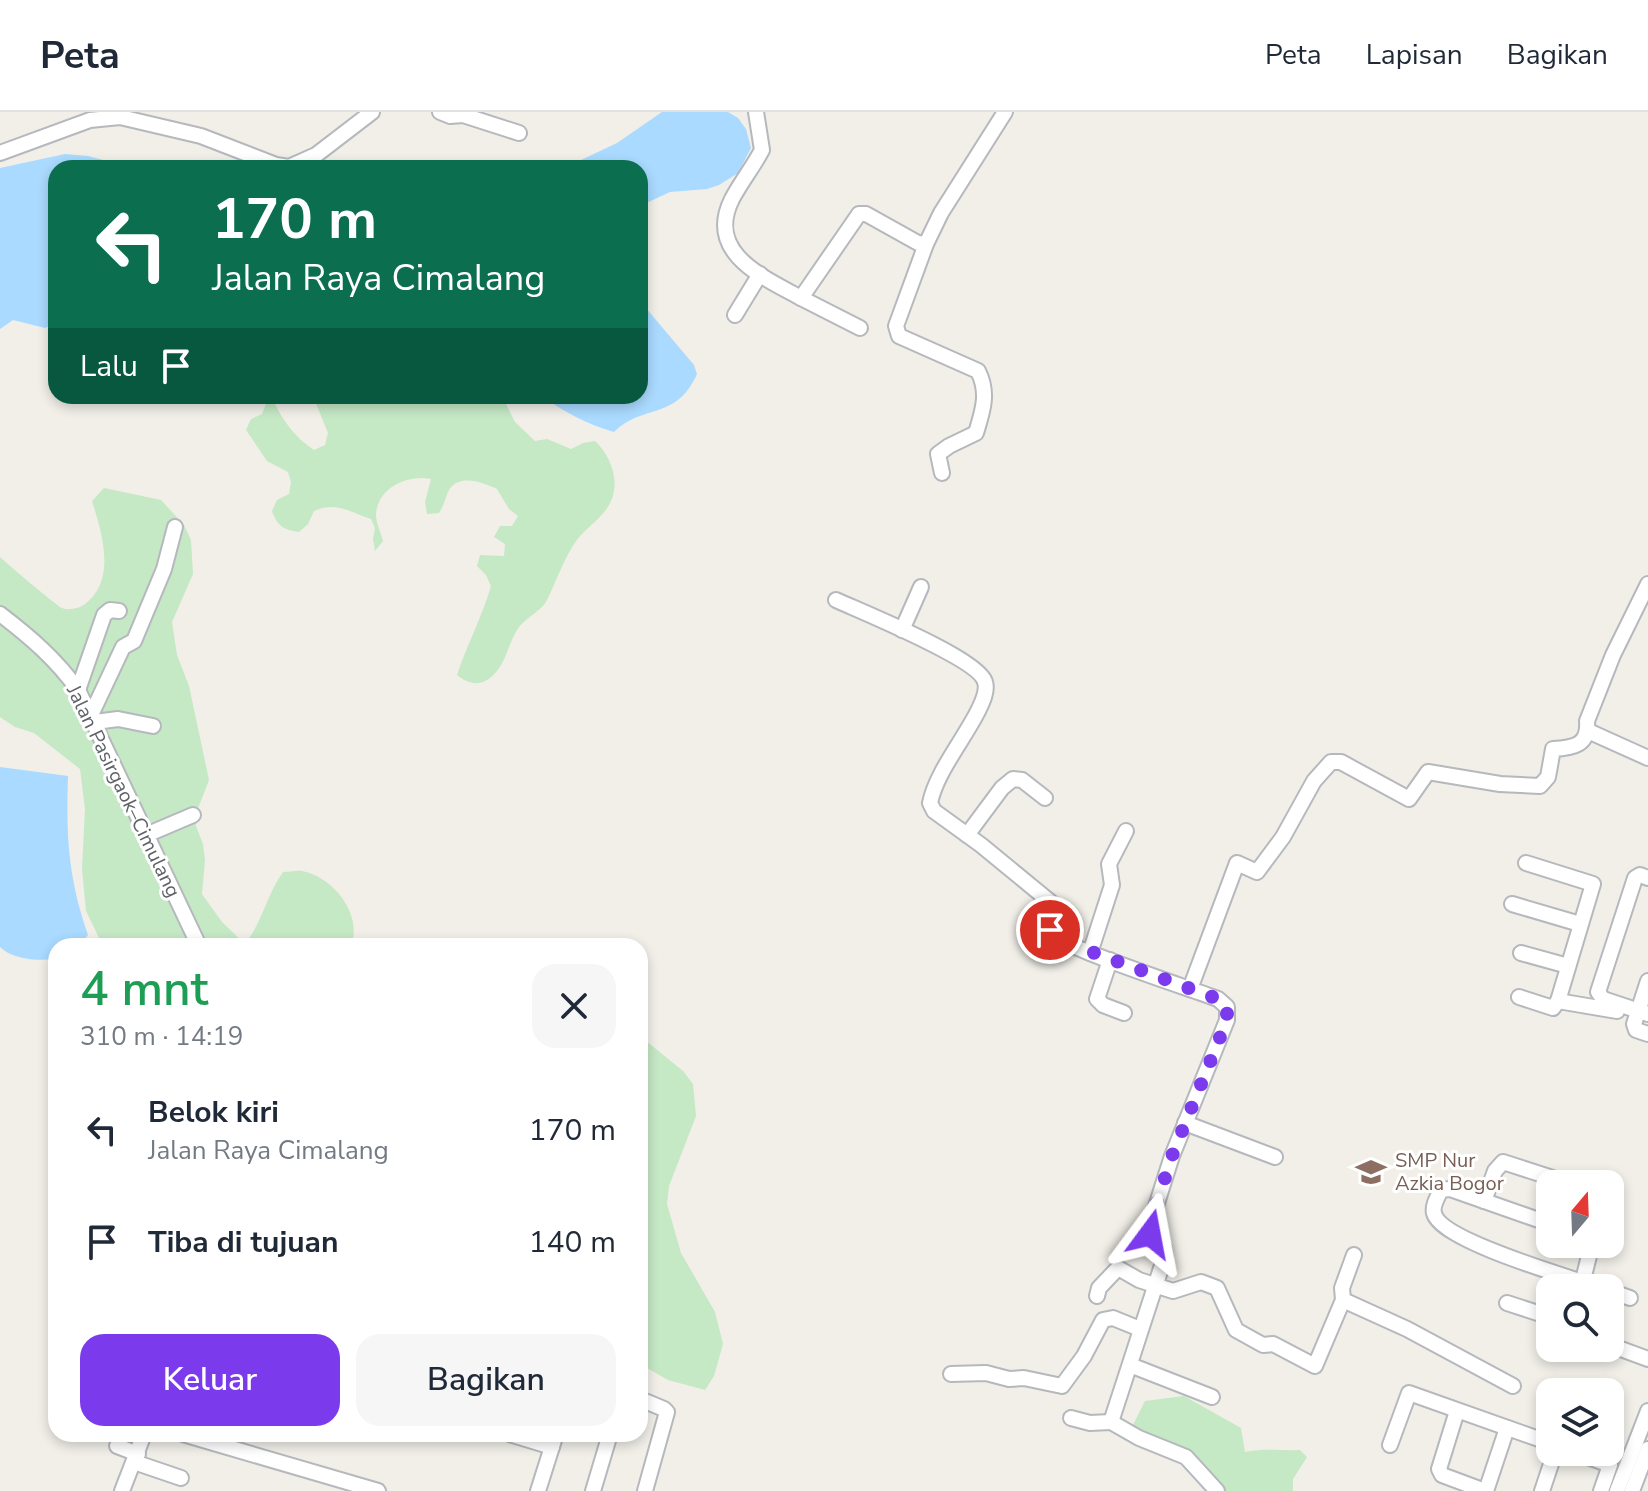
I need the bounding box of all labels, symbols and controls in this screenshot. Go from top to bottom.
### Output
text: Peta [40,30,120,81]
text: Peta [1265,36,1322,74]
text: Lapisan [1366,36,1463,74]
text: Bagikan [1507,36,1608,74]
text: 170 m [212,181,377,258]
icon: left [80,192,184,296]
text: Jalan Raya Cimalang [212,254,545,303]
icon: arrive [154,344,198,388]
text: Lalu [80,346,138,387]
street label: Jalan Pasirgaok–Cimulang [60,680,187,902]
pin [1016,896,1084,964]
icon: arrive [1028,908,1072,952]
text: 4 mnt [80,956,208,1022]
button: close [532,964,616,1048]
text: 310 m · 14:19 [80,1019,243,1054]
text: Belok kiri [148,1092,279,1133]
icon: left [80,1108,124,1152]
text: 170 m [529,1110,616,1151]
text: Jalan Raya Cimalang [148,1133,389,1168]
place label: SMP Nur Azkia Bogor [1395,1147,1504,1197]
school or university icon: SMP Nur Azkia Bogor [1354,1155,1388,1189]
north arrow [1536,1170,1624,1258]
map controls [1536,1170,1624,1466]
position arrow [1108,1192,1192,1276]
icon: arrive [80,1220,124,1264]
text: Tiba di tujuan [148,1222,339,1263]
text: 140 m [529,1222,616,1263]
button: search [1536,1274,1624,1362]
button: Keluar [80,1334,340,1426]
button: Bagikan [356,1334,616,1426]
button: layers [1536,1378,1624,1466]

